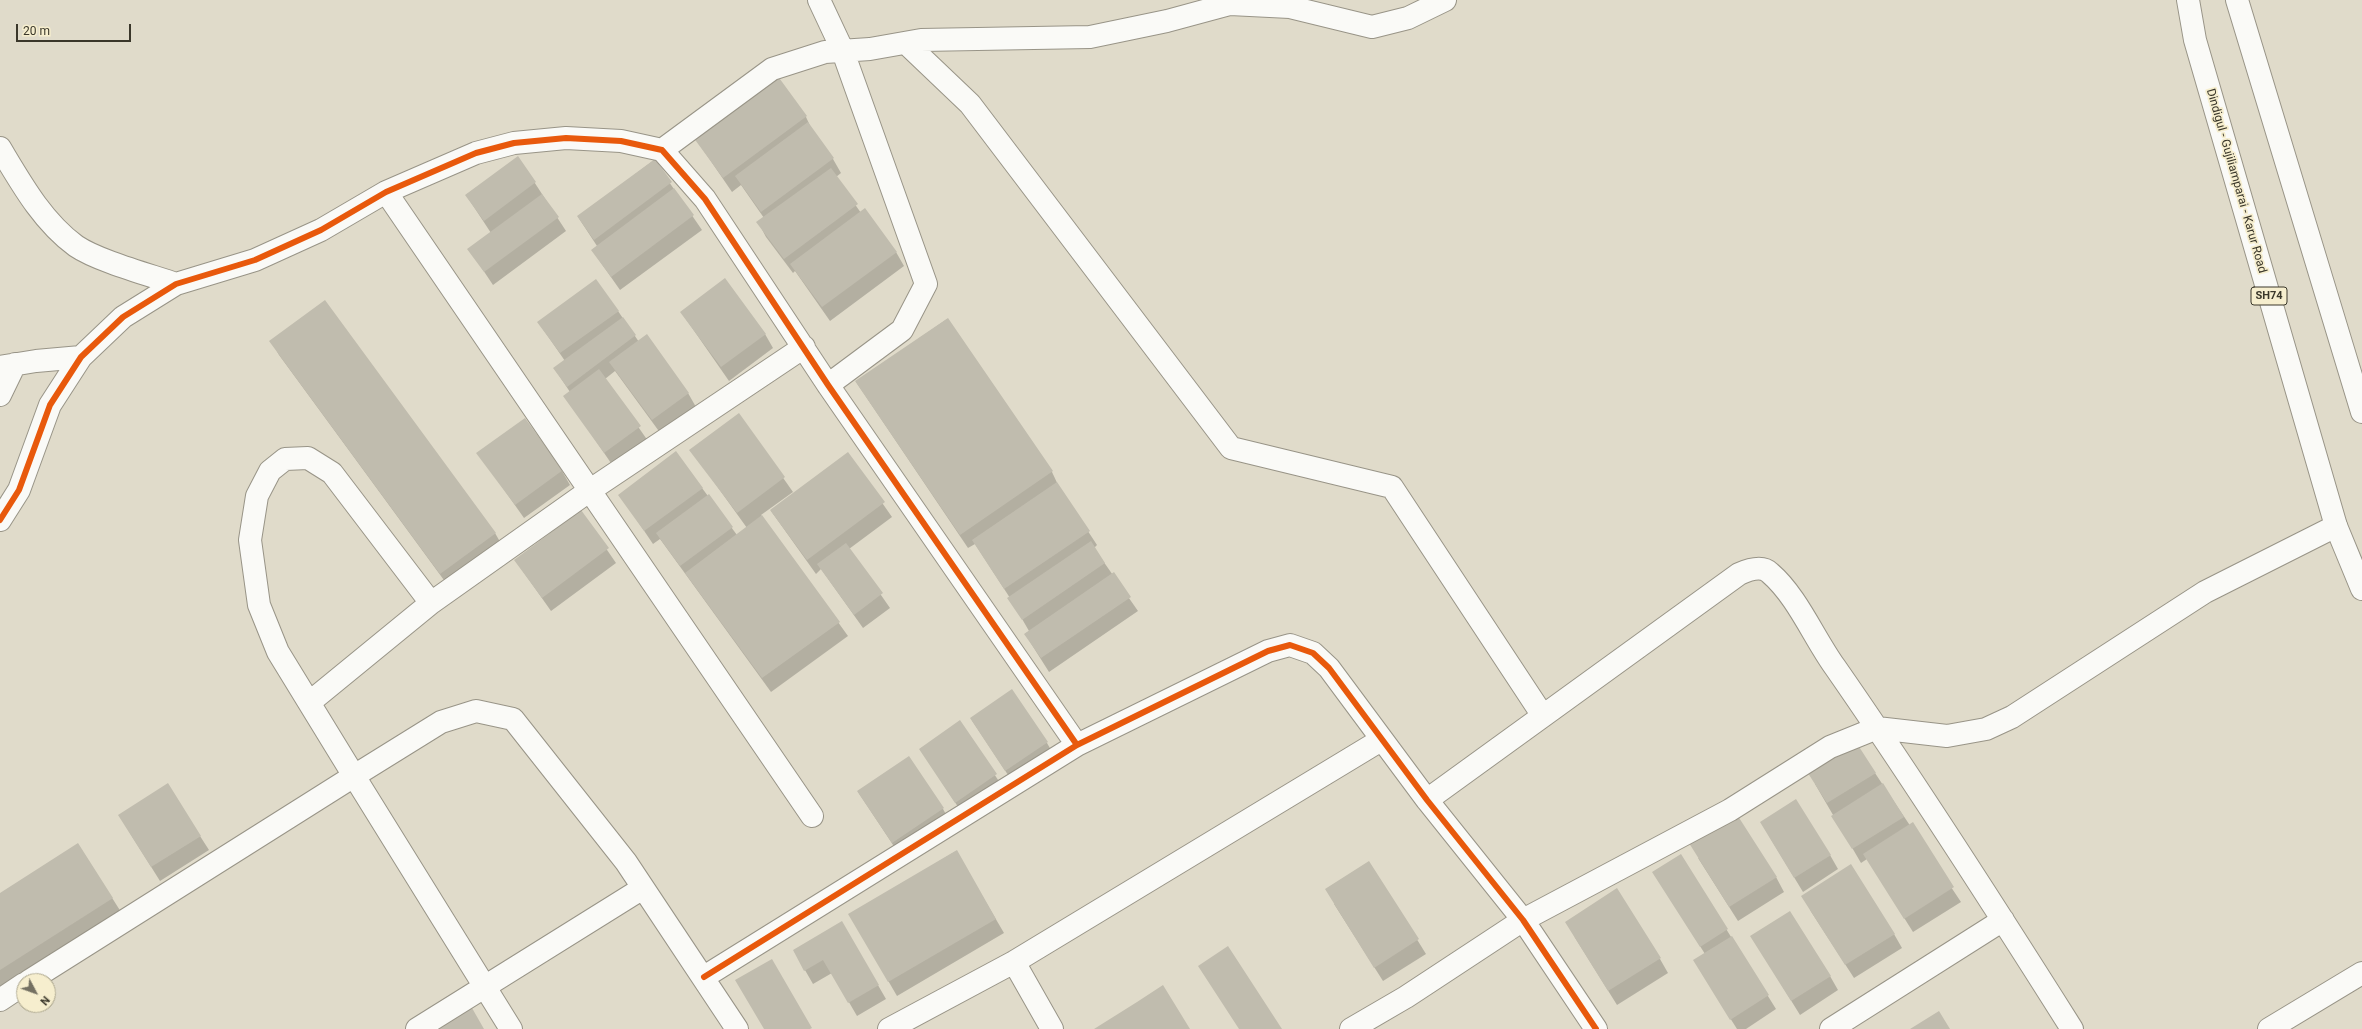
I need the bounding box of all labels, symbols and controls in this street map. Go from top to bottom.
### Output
scale bar [18,16,133,42]
text: 20 m [23,24,50,38]
street label: Dindigul - Gujiliamparai - Karur Road [2203,87,2269,275]
road number: SH74 [2251,287,2287,305]
north arrow [16,973,56,1013]
text: N [37,993,52,1008]

